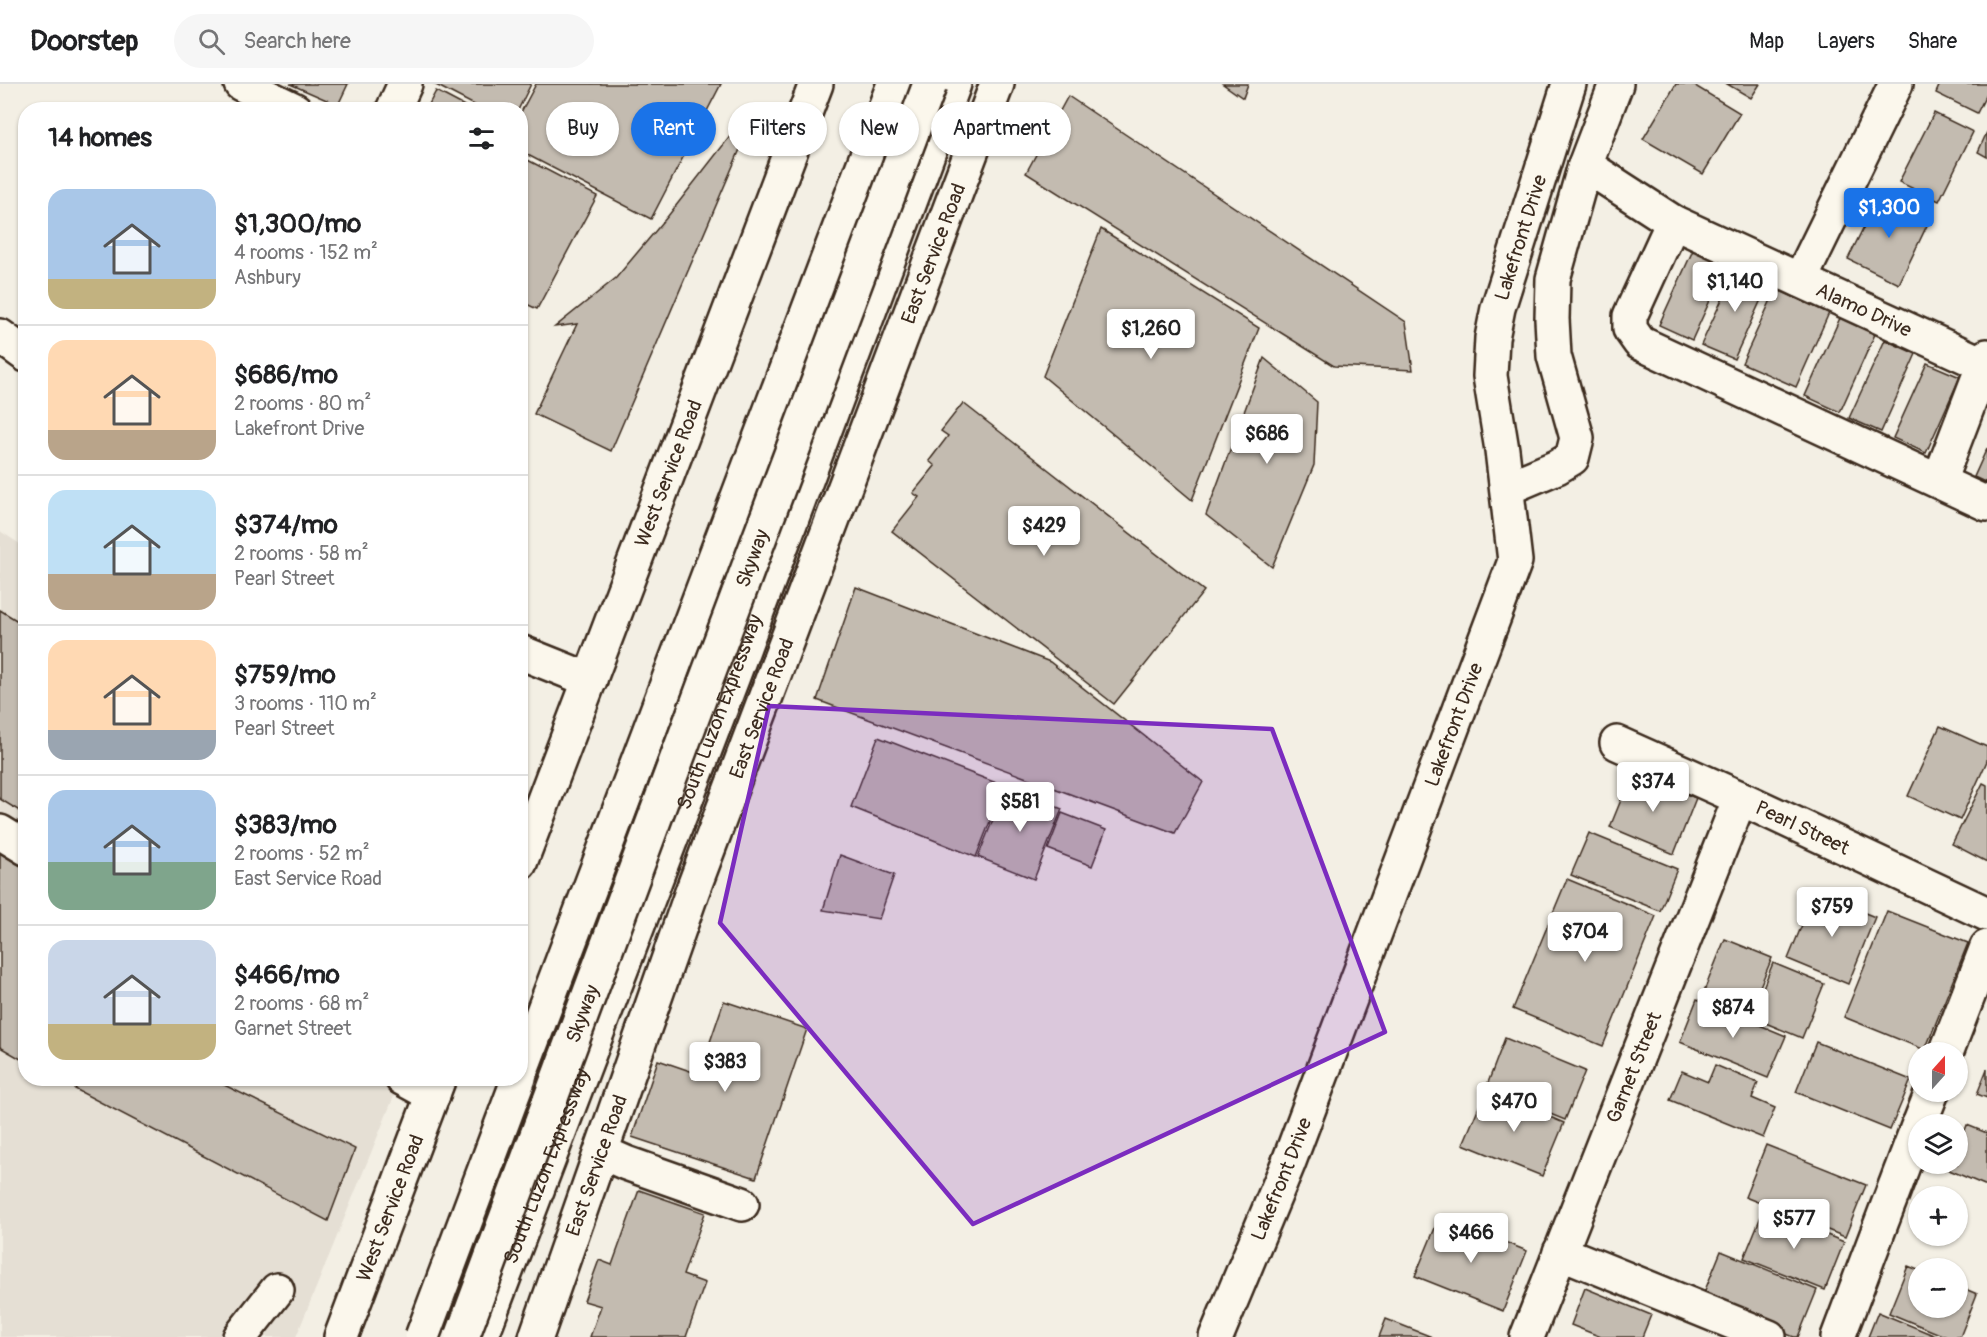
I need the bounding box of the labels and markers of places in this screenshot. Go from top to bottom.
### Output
pin: $1,300 [1840,188,1938,239]
pin: $1,140 [1686,262,1784,313]
pin: $1,260 [1102,309,1200,360]
pin: $686 [1231,414,1303,465]
pin: $429 [1008,506,1080,557]
pin: $374 [1617,762,1689,813]
pin: $581 [984,782,1056,833]
pin: $759 [1796,887,1868,938]
pin: $704 [1549,912,1621,963]
pin: $874 [1697,988,1769,1039]
pin: $383 [689,1042,761,1093]
pin: $470 [1478,1082,1550,1133]
pin: $577 [1758,1199,1830,1250]
pin: $466 [1435,1213,1507,1264]

